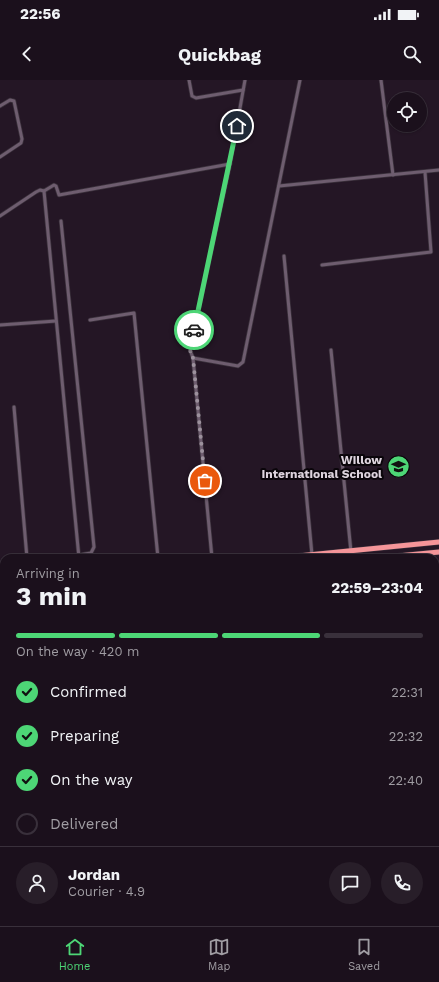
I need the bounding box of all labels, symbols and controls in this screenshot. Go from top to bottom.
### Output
text: 22:56 [20,5,60,23]
icon: back [16,43,38,65]
icon: search [401,43,423,65]
text: Quickbag [178,44,261,65]
map controls [387,92,427,132]
button: locate [387,92,427,132]
pin [220,109,254,143]
icon: home [226,115,248,137]
courier [174,310,214,350]
icon: car [183,319,205,341]
place label: Willow International School [262,453,382,481]
school or university icon: Willow International School [385,454,411,480]
pin [188,464,222,498]
icon: bag [194,470,216,492]
text: Arriving in [16,566,80,581]
text: 22:59–23:04 [331,579,423,597]
text: 3 min [16,581,87,611]
text: On the way · 420 m [16,644,139,659]
icon: check [16,681,38,703]
text: Confirmed [50,683,127,701]
text: 22:31 [391,685,423,700]
icon: check [16,725,38,747]
text: Preparing [50,727,119,745]
text: 22:32 [389,729,423,744]
icon: check [16,769,38,791]
text: On the way [50,771,132,789]
text: 22:40 [388,773,423,788]
text: Delivered [50,815,118,833]
button: person [16,862,58,904]
button: chat [329,862,371,904]
button: phone [381,862,423,904]
text: Jordan [68,866,120,884]
text: Courier · 4.9 [68,884,145,899]
tab: Home [59,936,90,973]
tab: Map [208,936,230,973]
tab: Saved [348,936,380,973]

